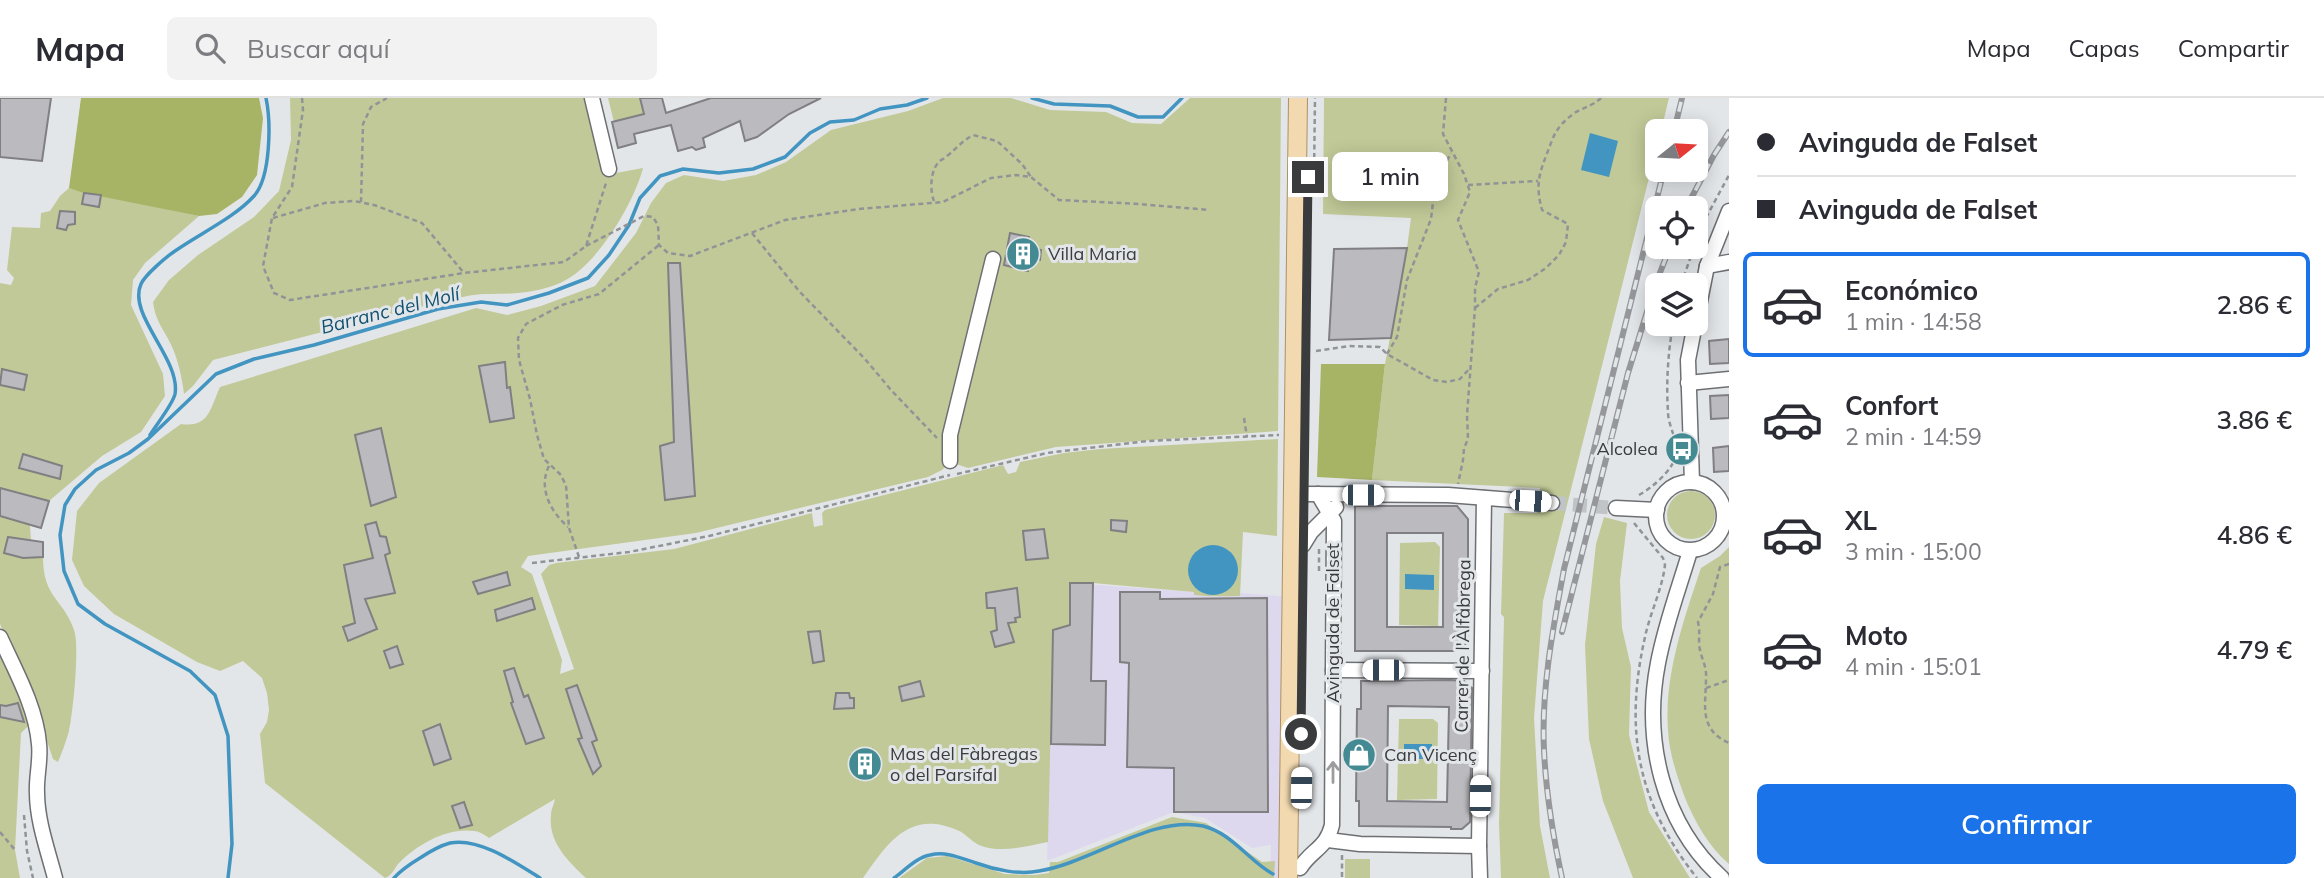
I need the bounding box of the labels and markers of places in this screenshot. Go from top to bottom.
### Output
building icon: Villa Maria [1004,235,1042,273]
place label: Villa Maria [1048,242,1137,265]
bus stop icon: Alcolea [1663,430,1701,468]
place label: Alcolea [1597,437,1658,460]
shop icon: Can Vicenç [1340,736,1378,774]
place label: Mas del Fàbregas o del Parsifal [890,742,1038,786]
place label: Can Vicenç [1384,743,1477,766]
building icon: Mas del Fàbregas o del Parsifal [846,745,884,783]

